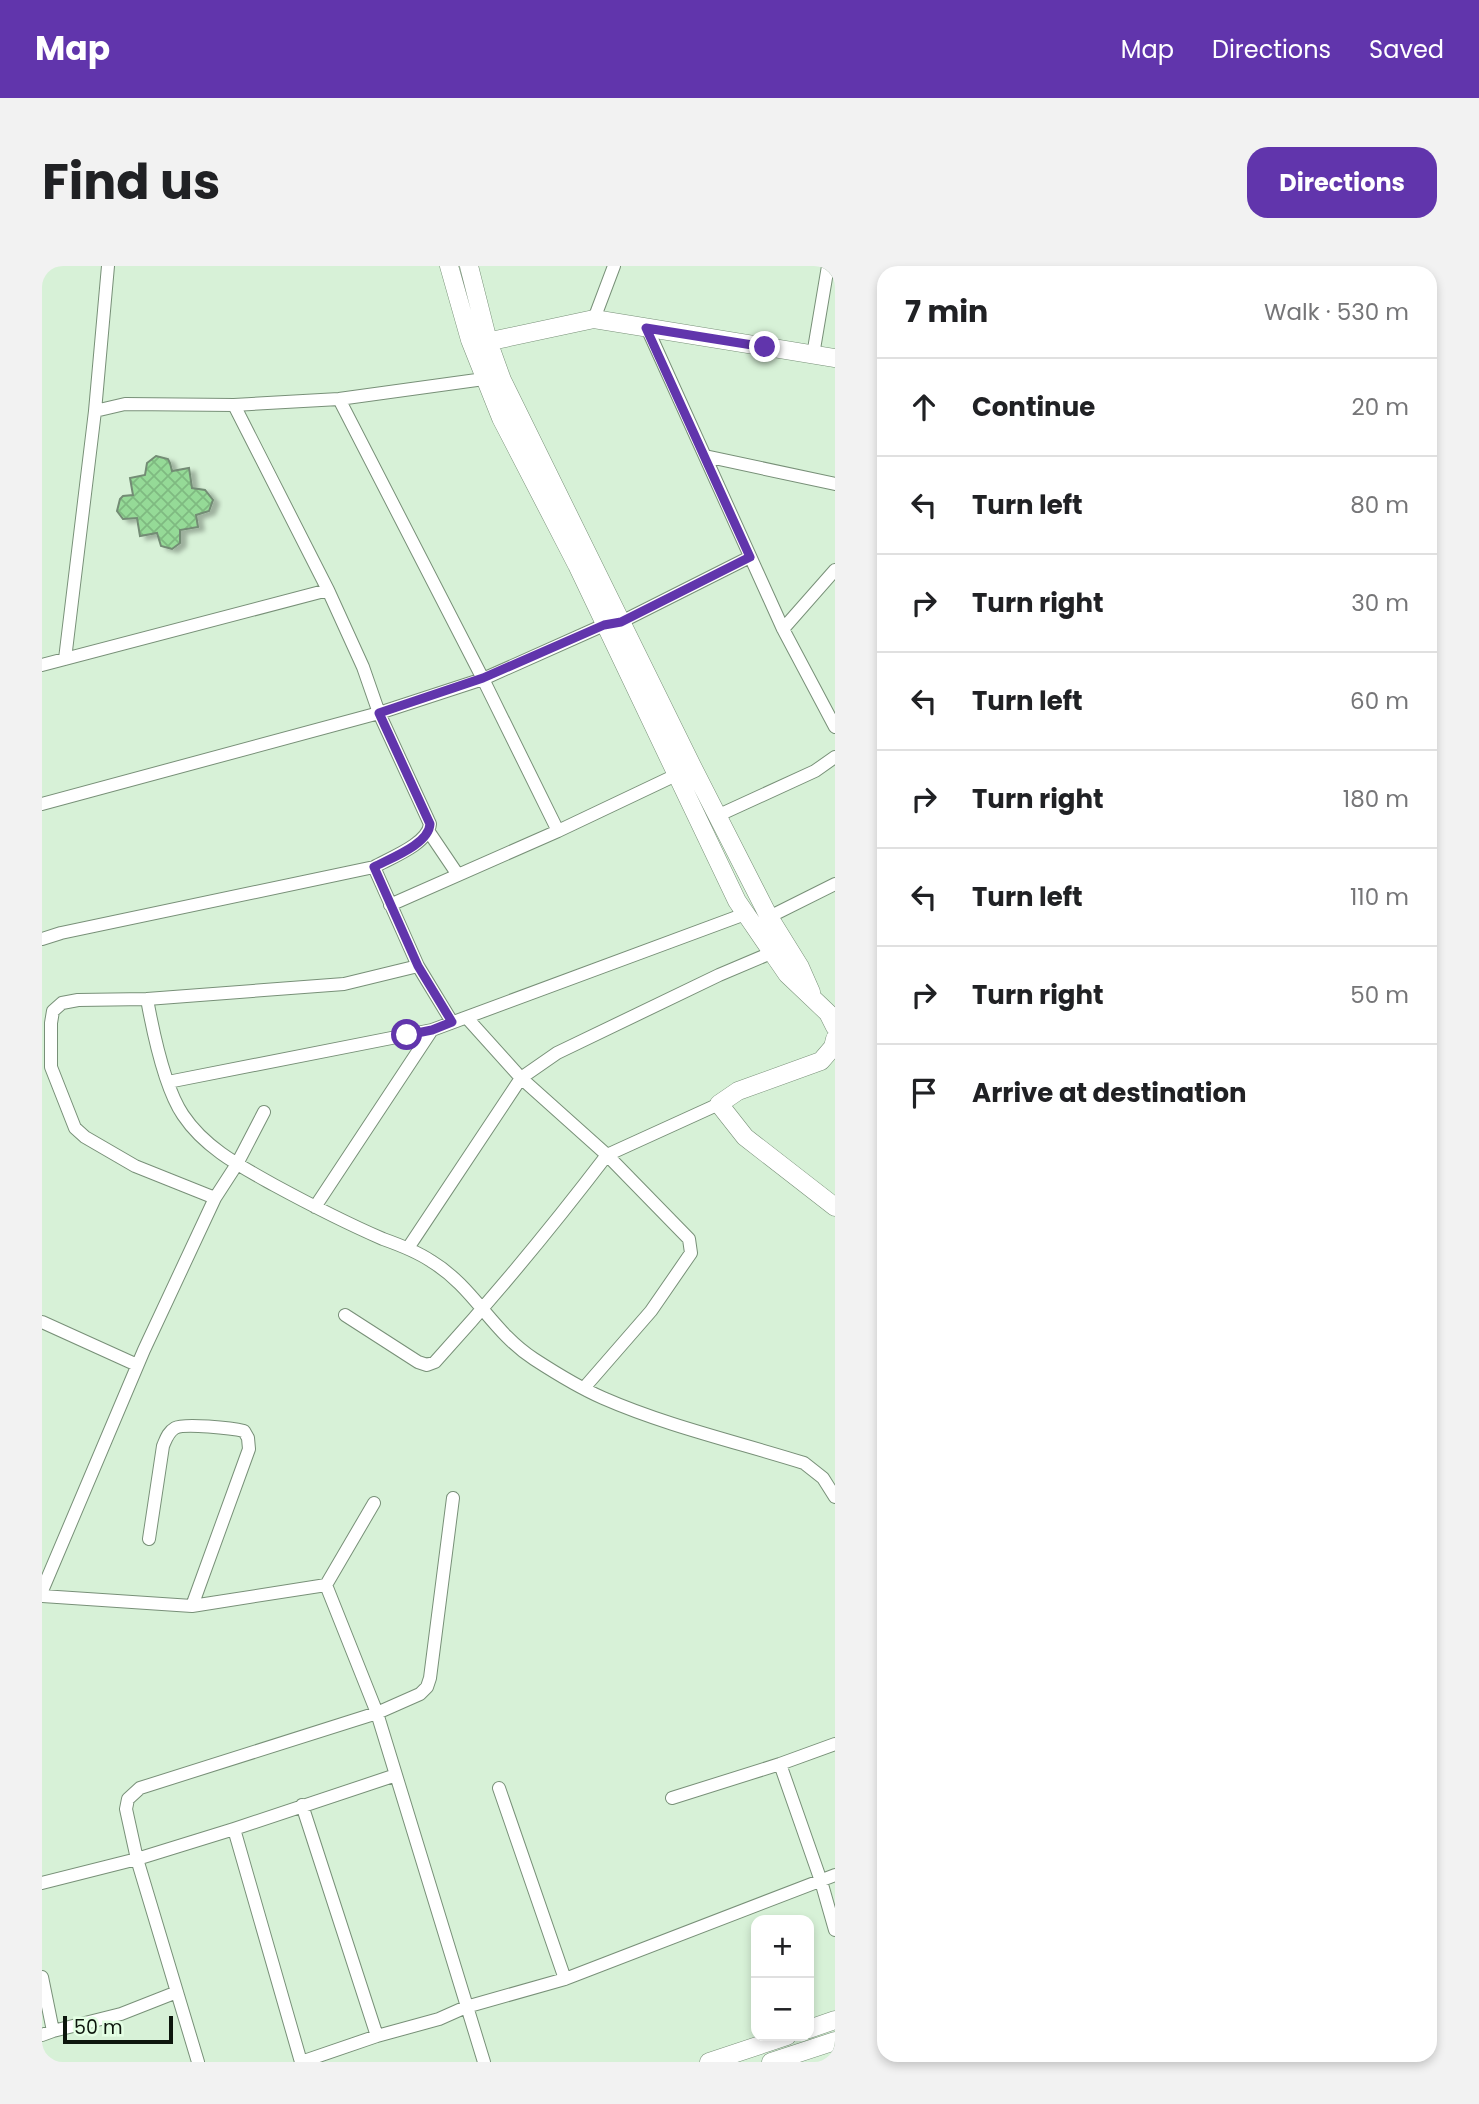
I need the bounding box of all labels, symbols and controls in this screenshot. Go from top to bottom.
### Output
text: Map [35,25,110,72]
text: Map [1121,33,1174,66]
text: Directions [1212,33,1331,66]
text: Saved [1369,33,1444,66]
button: Directions [1247,147,1437,218]
text: Find us [42,148,220,216]
text: 7 min [905,290,988,333]
text: Walk · 530 m [1264,296,1409,328]
route end [749,331,780,362]
icon: ahead [905,388,943,426]
text: Continue [972,389,1095,425]
text: 20 m [1351,391,1409,423]
icon: left [905,486,943,524]
text: Turn left [972,487,1083,523]
text: 80 m [1350,489,1409,521]
icon: right [905,584,943,622]
text: Turn right [972,585,1104,621]
text: 30 m [1351,587,1409,619]
icon: left [905,682,943,720]
text: Turn left [972,683,1083,719]
text: 60 m [1350,685,1409,717]
icon: right [905,780,943,818]
text: Turn right [972,781,1104,817]
text: 180 m [1343,783,1409,815]
icon: left [905,878,943,916]
text: Turn left [972,879,1083,915]
text: 110 m [1350,881,1409,913]
icon: right [905,976,943,1014]
text: Turn right [972,977,1104,1013]
text: 50 m [1350,979,1409,1011]
route start [391,1019,422,1050]
icon: arrive [905,1074,943,1112]
text: Arrive at destination [972,1075,1247,1111]
map controls [751,1915,814,2041]
button: + [751,1915,814,1978]
button: − [751,1978,814,2041]
scale bar [63,2013,173,2045]
text: 50 m [74,2014,123,2041]

